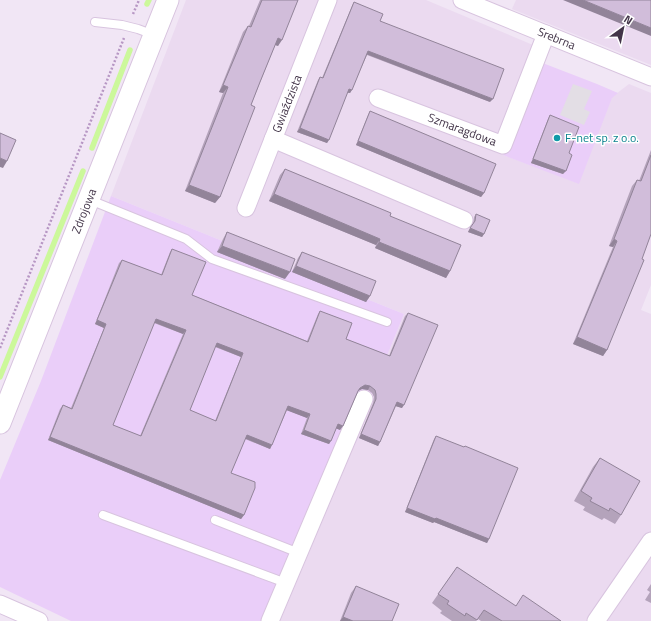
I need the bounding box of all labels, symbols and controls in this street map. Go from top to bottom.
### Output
north arrow [603,8,643,48]
text: N [621,11,636,28]
street label: Srebrna [535,22,579,54]
street label: Gwiaździsta [267,72,307,135]
street label: Szmaragdowa [425,108,500,151]
place label: F-net sp. z o.o. [565,128,639,147]
marker: F-net sp. z o.o. [552,133,562,143]
street label: Zdrojowa [66,186,101,236]

